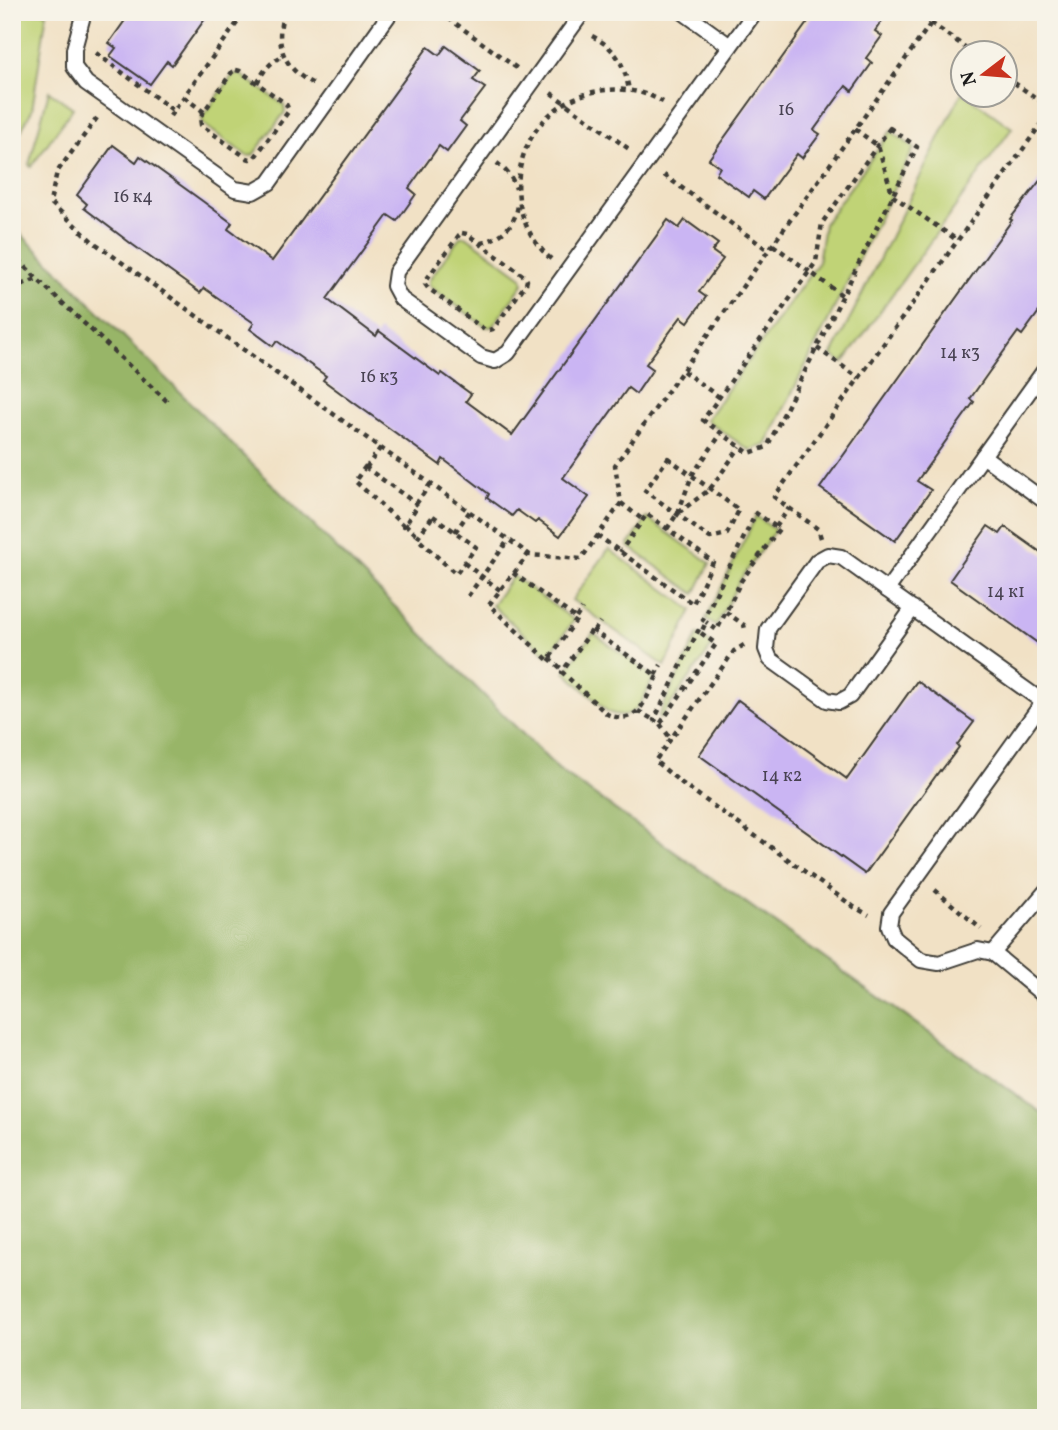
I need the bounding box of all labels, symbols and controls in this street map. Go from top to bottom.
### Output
north arrow [950,38,1020,108]
text: N [955,68,984,88]
house number: 16 [778,98,794,123]
house number: 16 к4 [113,185,153,210]
house number: 14 к3 [940,341,980,366]
house number: 16 к3 [360,365,398,390]
house number: 14 к1 [987,580,1025,605]
house number: 14 к2 [762,764,802,789]

